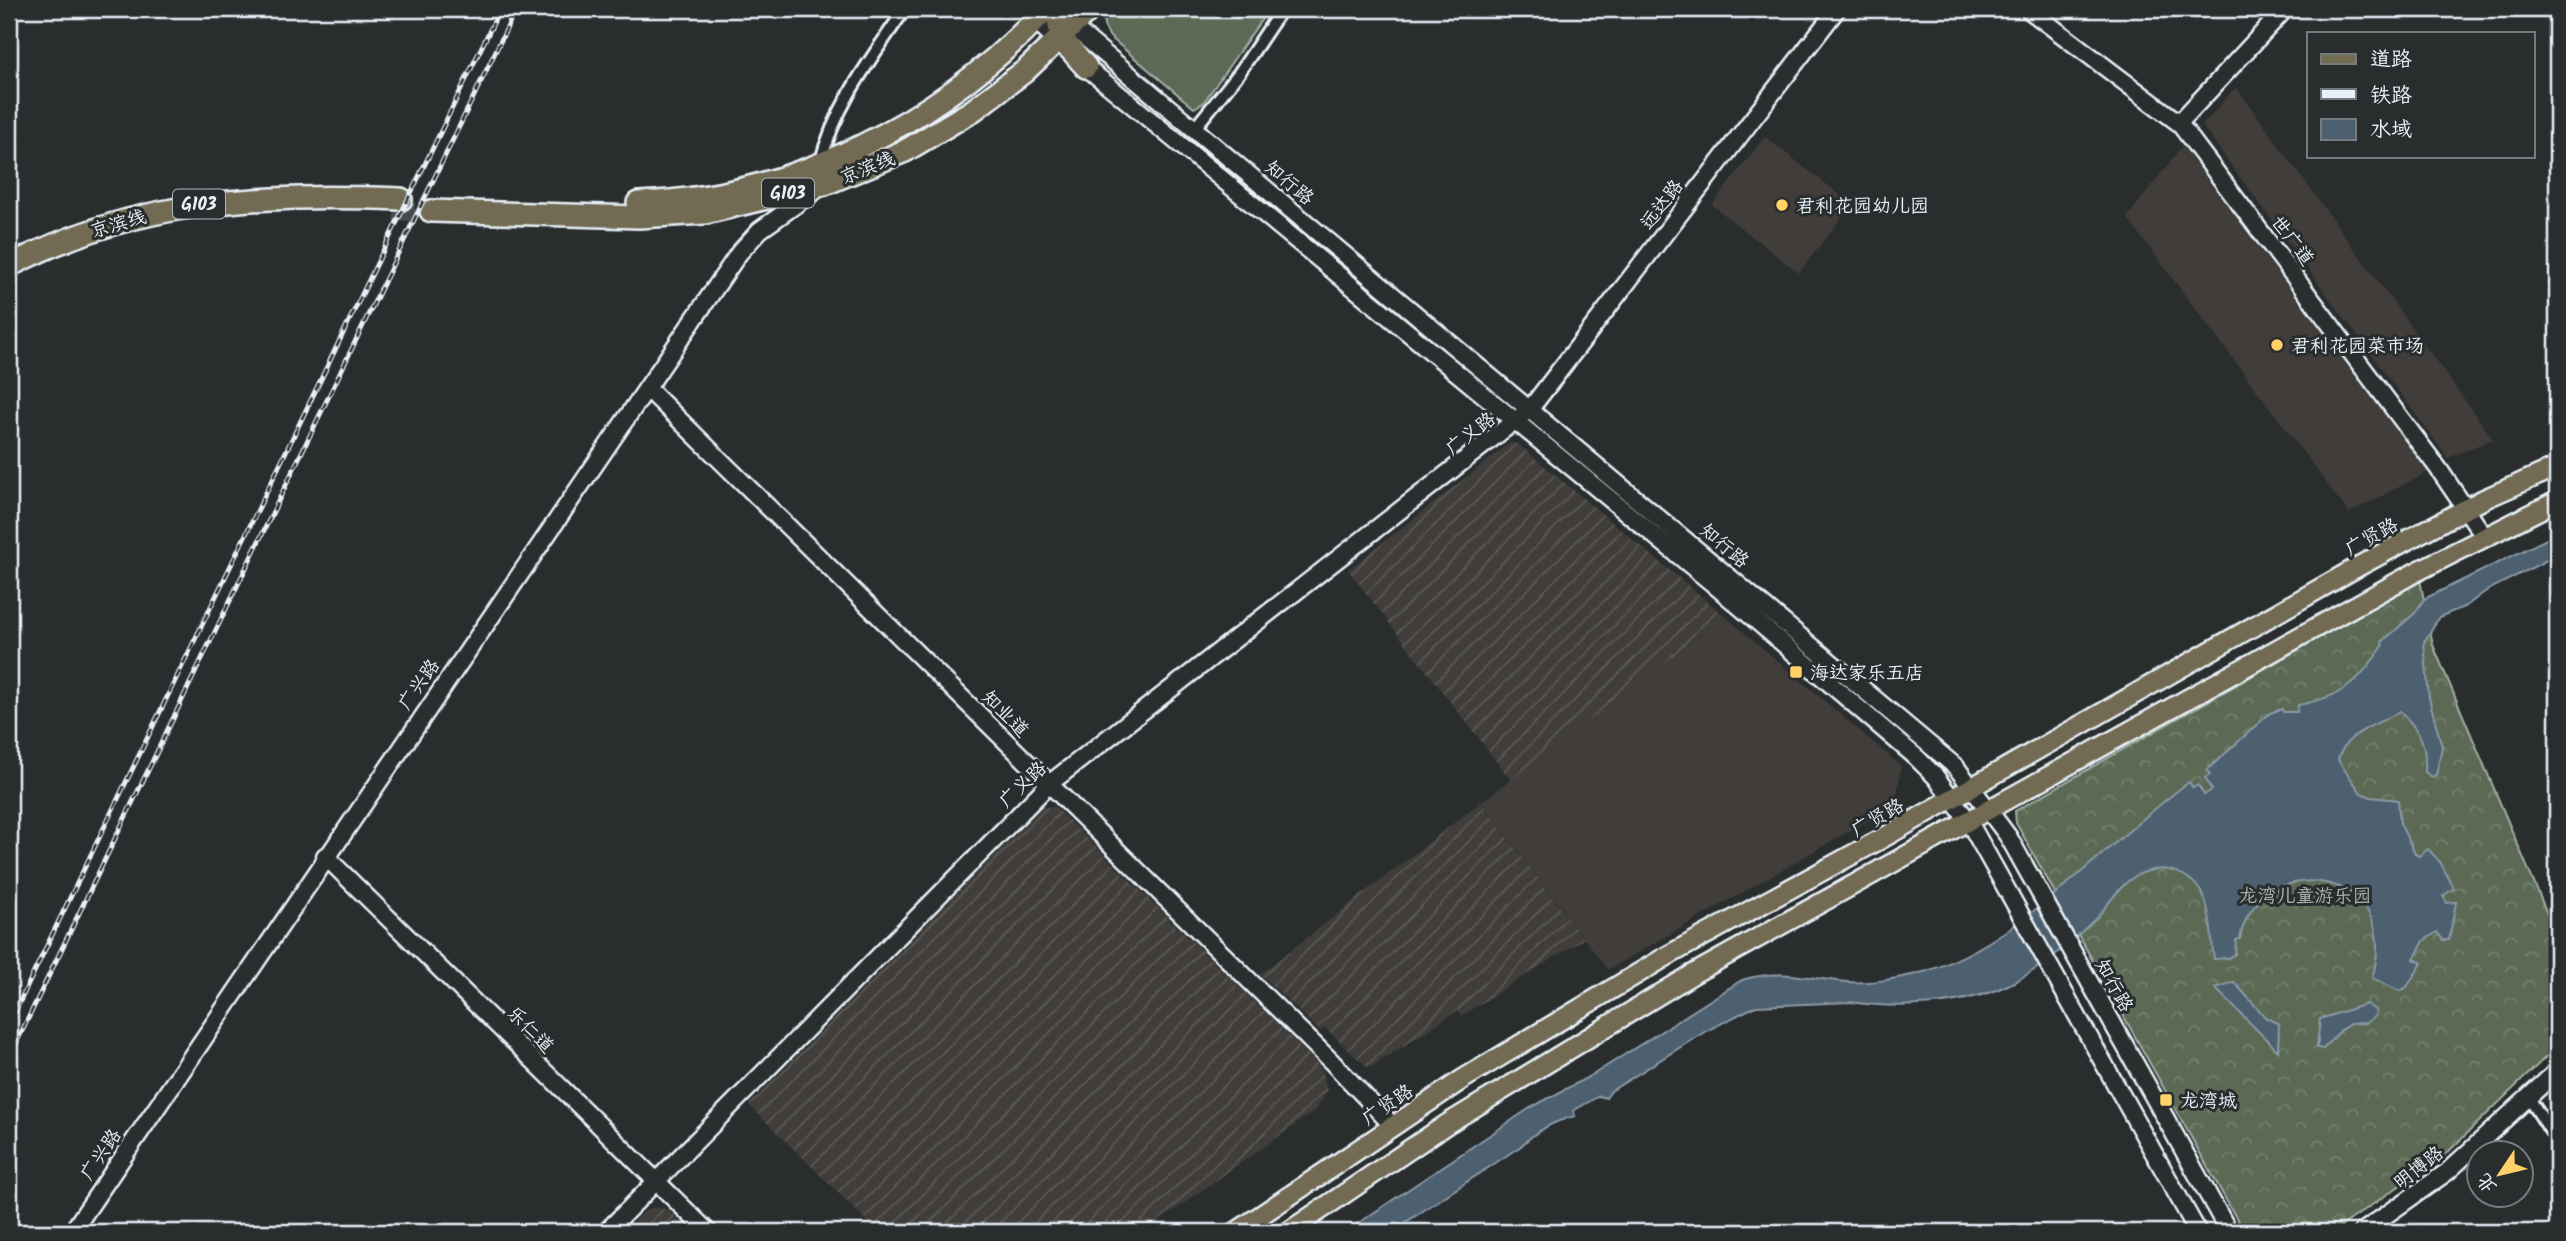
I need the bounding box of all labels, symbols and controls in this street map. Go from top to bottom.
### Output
legend [2307,32,2534,158]
text: 道路 [2370,44,2412,77]
text: 铁路 [2370,80,2412,113]
text: 水域 [2370,114,2412,147]
street label: 京滨线 [836,144,900,193]
street label: 知行路 [1257,154,1320,213]
street label: 远达路 [1633,173,1692,237]
road number: G103 [762,178,814,208]
road number: G103 [173,190,225,218]
place label: 君利花园幼儿园 [1796,192,1929,222]
marker: 君利花园幼儿园 [1774,197,1790,213]
street label: 京滨线 [87,203,150,247]
street label: 世广道 [2262,209,2321,273]
place label: 君利花园菜市场 [2291,332,2424,362]
marker: 君利花园菜市场 [2269,337,2285,353]
street label: 广义路 [1440,405,1503,464]
street label: 广贤路 [2340,511,2404,565]
street label: 知行路 [1692,517,1755,576]
street label: 广兴路 [391,653,448,717]
place label: 海达家乐五店 [1810,659,1924,689]
marker: 海达家乐五店 [1788,664,1804,680]
street label: 知业道 [974,684,1035,745]
street label: 广义路 [992,755,1054,816]
street label: 广贤路 [1846,791,1910,846]
park label: 龙湾儿童游乐园 [2238,882,2372,912]
street label: 知行路 [2086,954,2140,1018]
street label: 乐仁道 [499,1000,560,1061]
street label: 广贤路 [1356,1077,1420,1134]
place label: 龙湾城 [2180,1087,2237,1117]
marker: 龙湾城 [2158,1092,2174,1108]
street label: 广兴路 [73,1123,130,1187]
street label: 明博路 [2388,1139,2451,1198]
north arrow [2464,1140,2534,1210]
text: 北 [2470,1166,2505,1199]

